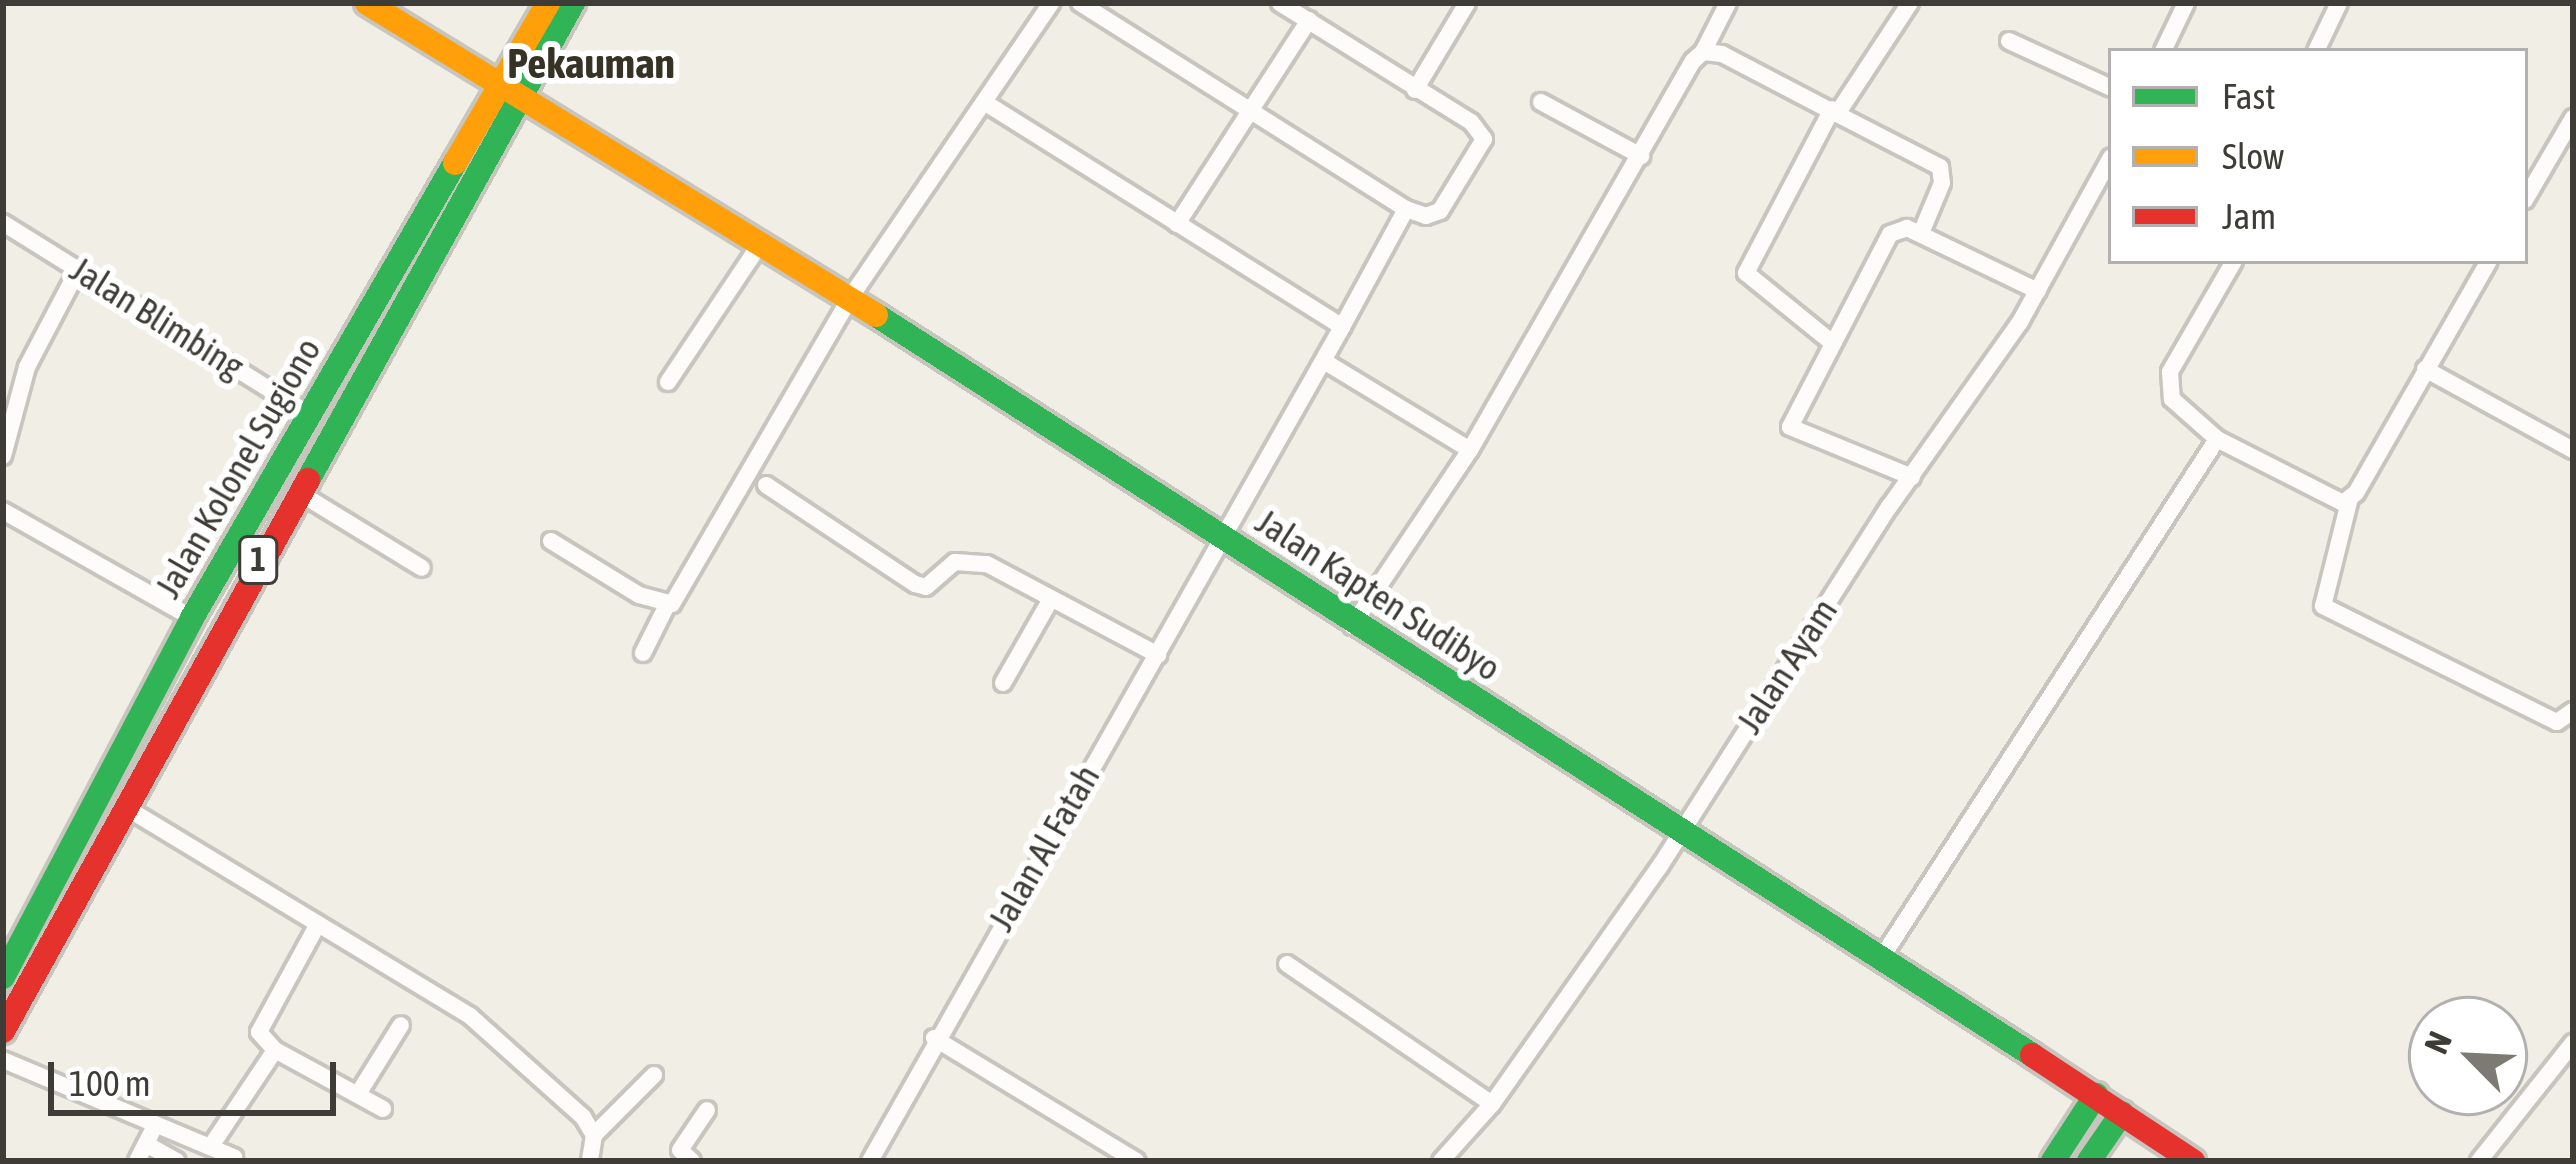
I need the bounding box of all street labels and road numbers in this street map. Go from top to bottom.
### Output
street label: Jalan Blimbing [62,248,252,388]
street label: Jalan Kolonel Sugiono [146,330,330,606]
street label: Jalan Kapten Sudibyo [1248,500,1508,690]
road number: 1 [237,533,279,587]
street label: Jalan Ayam [1728,591,1846,741]
street label: Jalan Al Fatah [979,757,1109,939]

